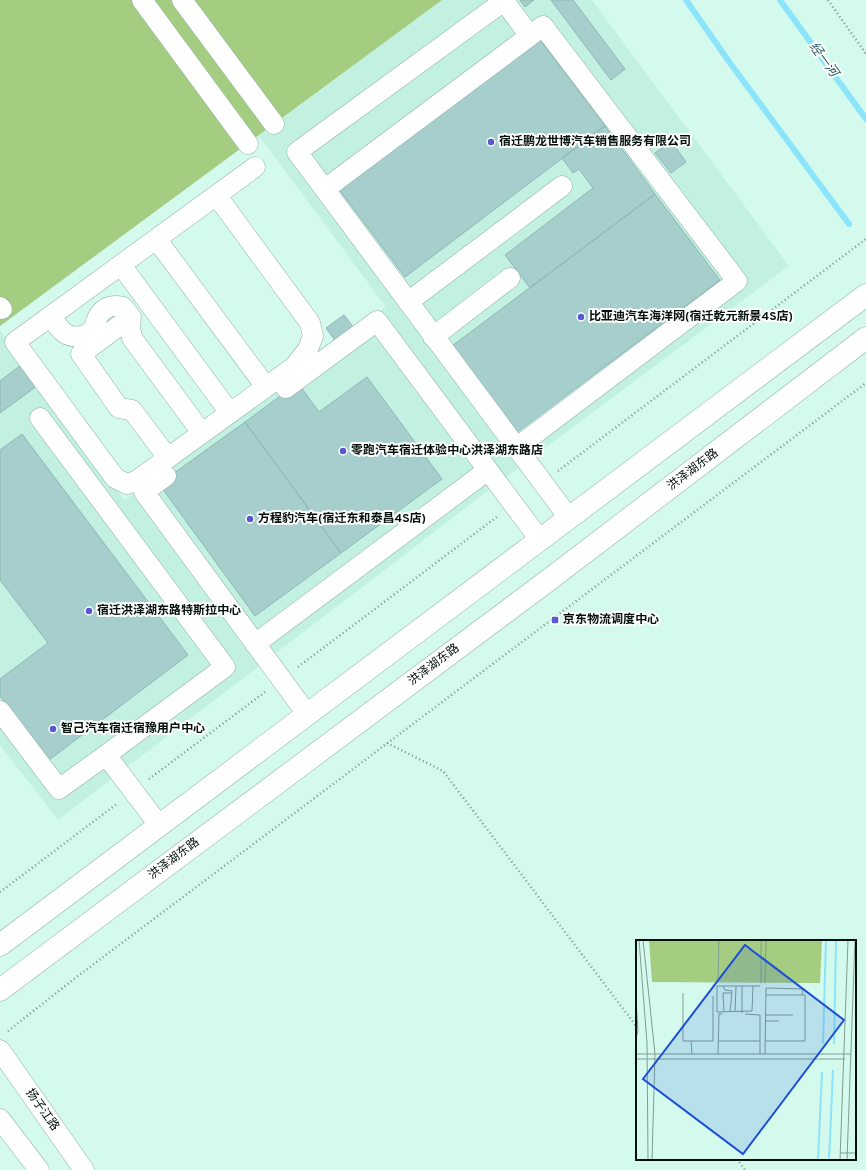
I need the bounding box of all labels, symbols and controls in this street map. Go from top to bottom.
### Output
water label: 经一河 [805,40,843,83]
place label: 宿迁鹏龙世博汽车销售服务有限公司 [499,134,691,150]
marker: 宿迁鹏龙世博汽车销售服务有限公司 [486,137,496,147]
place label: 比亚迪汽车海洋网(宿迁乾元新景4S店) [589,309,793,325]
marker: 比亚迪汽车海洋网(宿迁乾元新景4S店) [576,312,586,322]
place label: 零跑汽车宿迁体验中心洪泽湖东路店 [351,443,543,459]
marker: 零跑汽车宿迁体验中心洪泽湖东路店 [338,446,348,456]
street label: 洪泽湖东路 [664,446,722,494]
place label: 方程豹汽车(宿迁东和泰昌4S店) [258,511,426,527]
marker: 方程豹汽车(宿迁东和泰昌4S店) [245,514,255,524]
place label: 宿迁洪泽湖东路特斯拉中心 [97,603,241,619]
marker: 宿迁洪泽湖东路特斯拉中心 [84,606,94,616]
place label: 京东物流调度中心 [563,612,659,628]
marker: 京东物流调度中心 [550,615,560,625]
street label: 洪泽湖东路 [405,641,463,689]
place label: 智己汽车宿迁宿豫用户中心 [61,721,205,737]
marker: 智己汽车宿迁宿豫用户中心 [48,724,58,734]
street label: 洪泽湖东路 [145,835,203,883]
inset map [636,940,856,1160]
street label: 扬子江路 [22,1086,62,1134]

